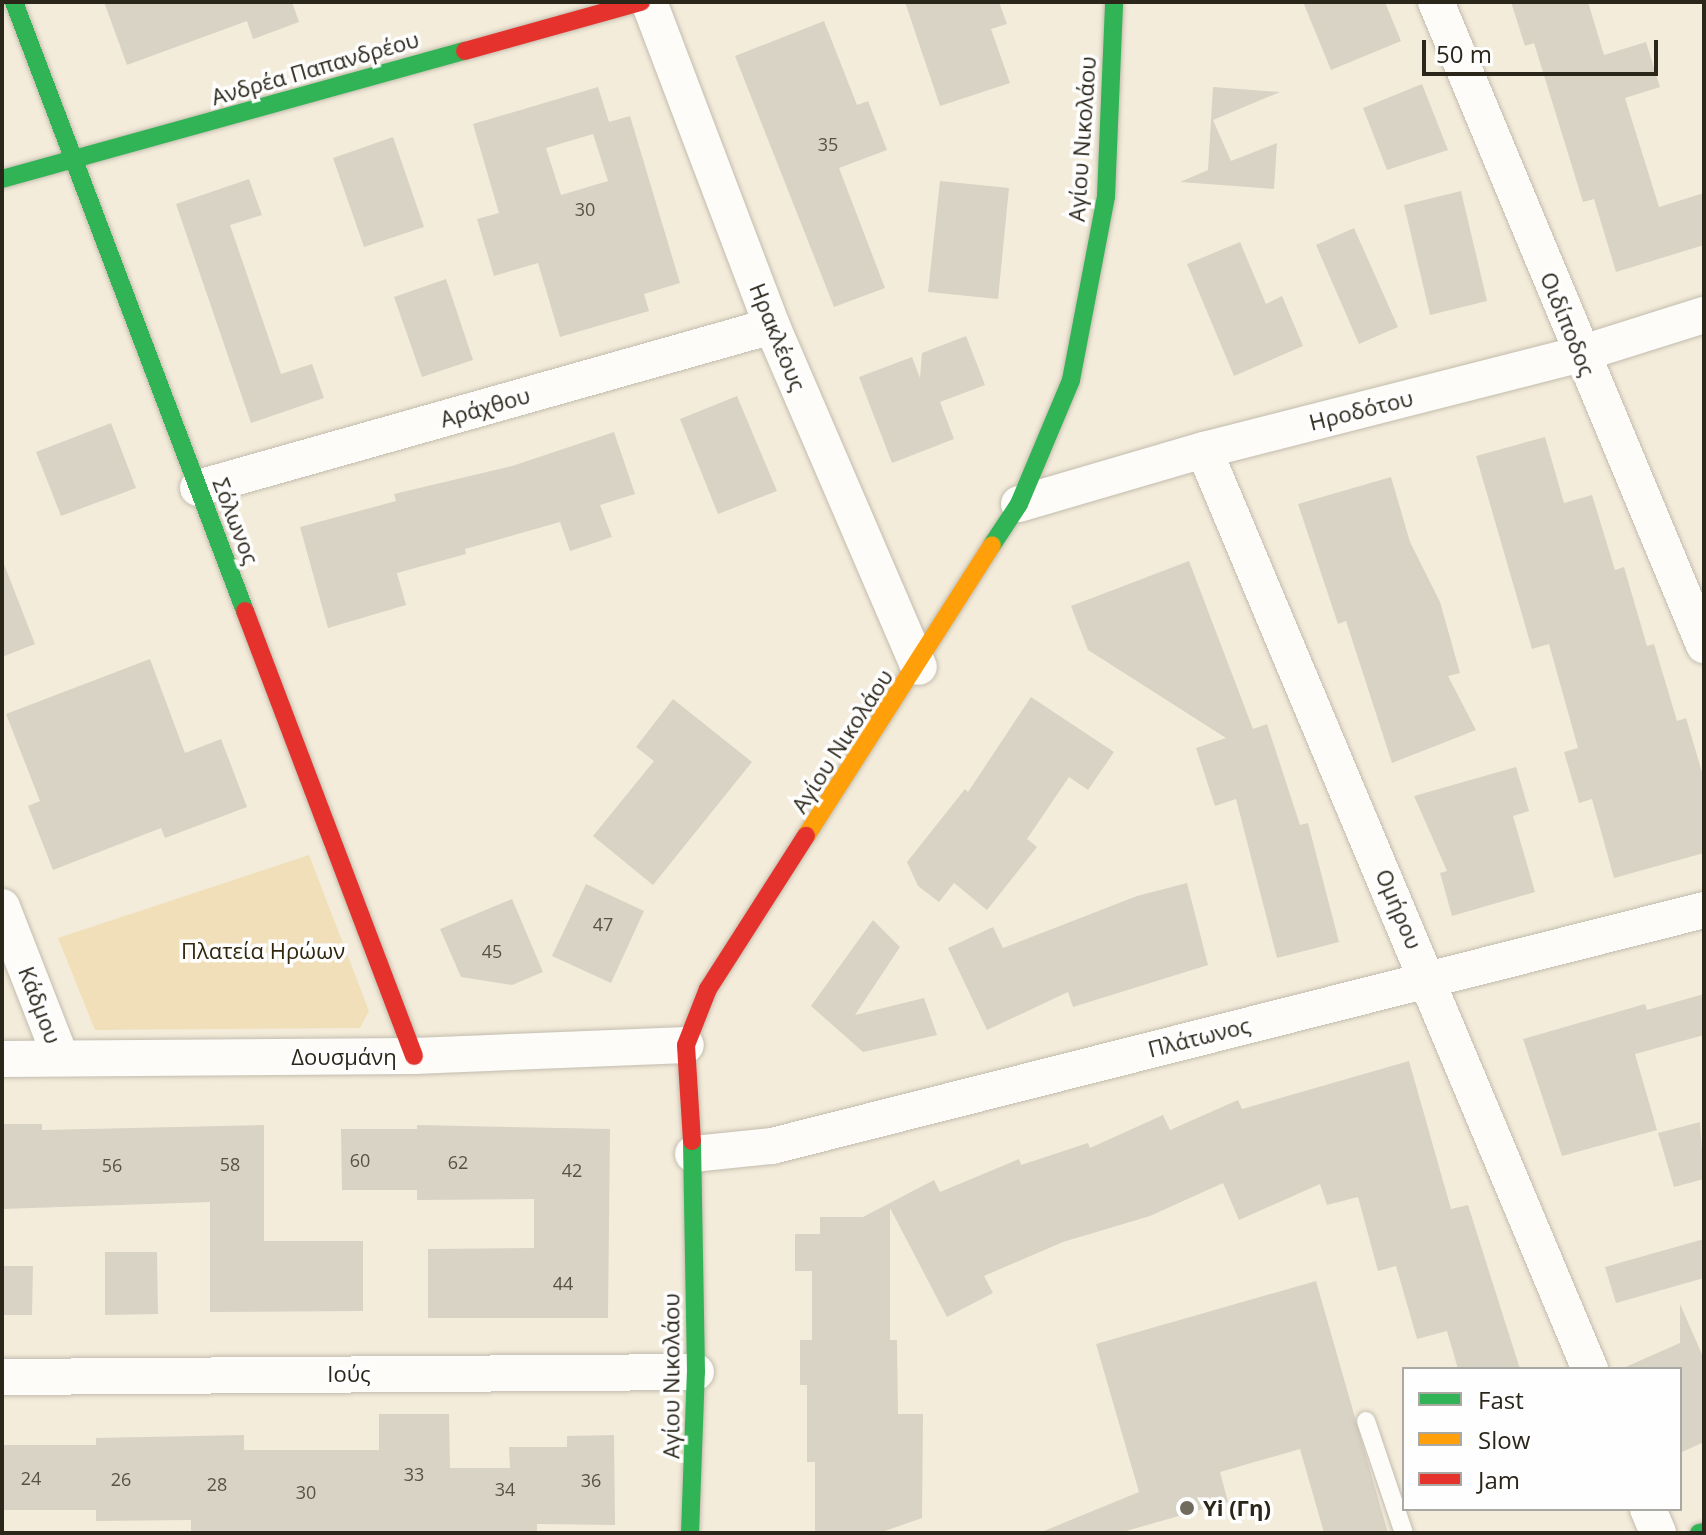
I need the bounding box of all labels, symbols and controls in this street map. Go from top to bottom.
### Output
scale bar [1426,24,1662,74]
street label: Ανδρέα Παπανδρέου [208,26,422,110]
text: 50 m [1436,37,1492,70]
street label: Αγίου Νικολάου [1063,55,1101,223]
house number: 35 [818,133,838,155]
house number: 30 [575,198,595,220]
street label: Οιδίποδος [1535,268,1601,380]
street label: Ηρακλέους [744,279,812,395]
street label: Αράχθου [437,382,533,432]
street label: Ηροδότου [1306,384,1416,436]
street label: Σόλωνος [208,474,264,568]
street label: Αγίου Νικολάου [786,664,898,818]
street label: Ομήρου [1370,865,1428,953]
house number: 47 [593,913,613,935]
park label: Πλατεία Ηρώων [181,938,345,964]
house number: 45 [482,940,502,962]
street label: Κάδμου [13,963,67,1047]
street label: Πλάτωνος [1145,1012,1253,1062]
street label: Δουσμάνη [291,1044,397,1070]
house number: 60 [350,1149,370,1171]
house number: 62 [448,1151,468,1173]
house number: 58 [220,1153,240,1175]
house number: 56 [102,1154,122,1176]
house number: 42 [562,1159,582,1181]
house number: 44 [553,1272,573,1294]
street label: Αγίου Νικολάου [658,1293,684,1459]
street label: Ιούς [327,1361,371,1387]
legend [1402,1367,1682,1511]
text: Fast [1478,1383,1524,1416]
text: Slow [1478,1423,1530,1456]
house number: 33 [404,1463,424,1485]
text: Jam [1478,1463,1520,1496]
house number: 24 [21,1467,41,1489]
house number: 26 [111,1468,131,1490]
house number: 36 [581,1469,601,1491]
house number: 28 [207,1473,227,1495]
house number: 34 [495,1478,515,1500]
house number: 30 [296,1481,316,1503]
place label: Yi (Γη) [1203,1495,1271,1521]
marker: Yi (Γη) [1178,1499,1196,1517]

